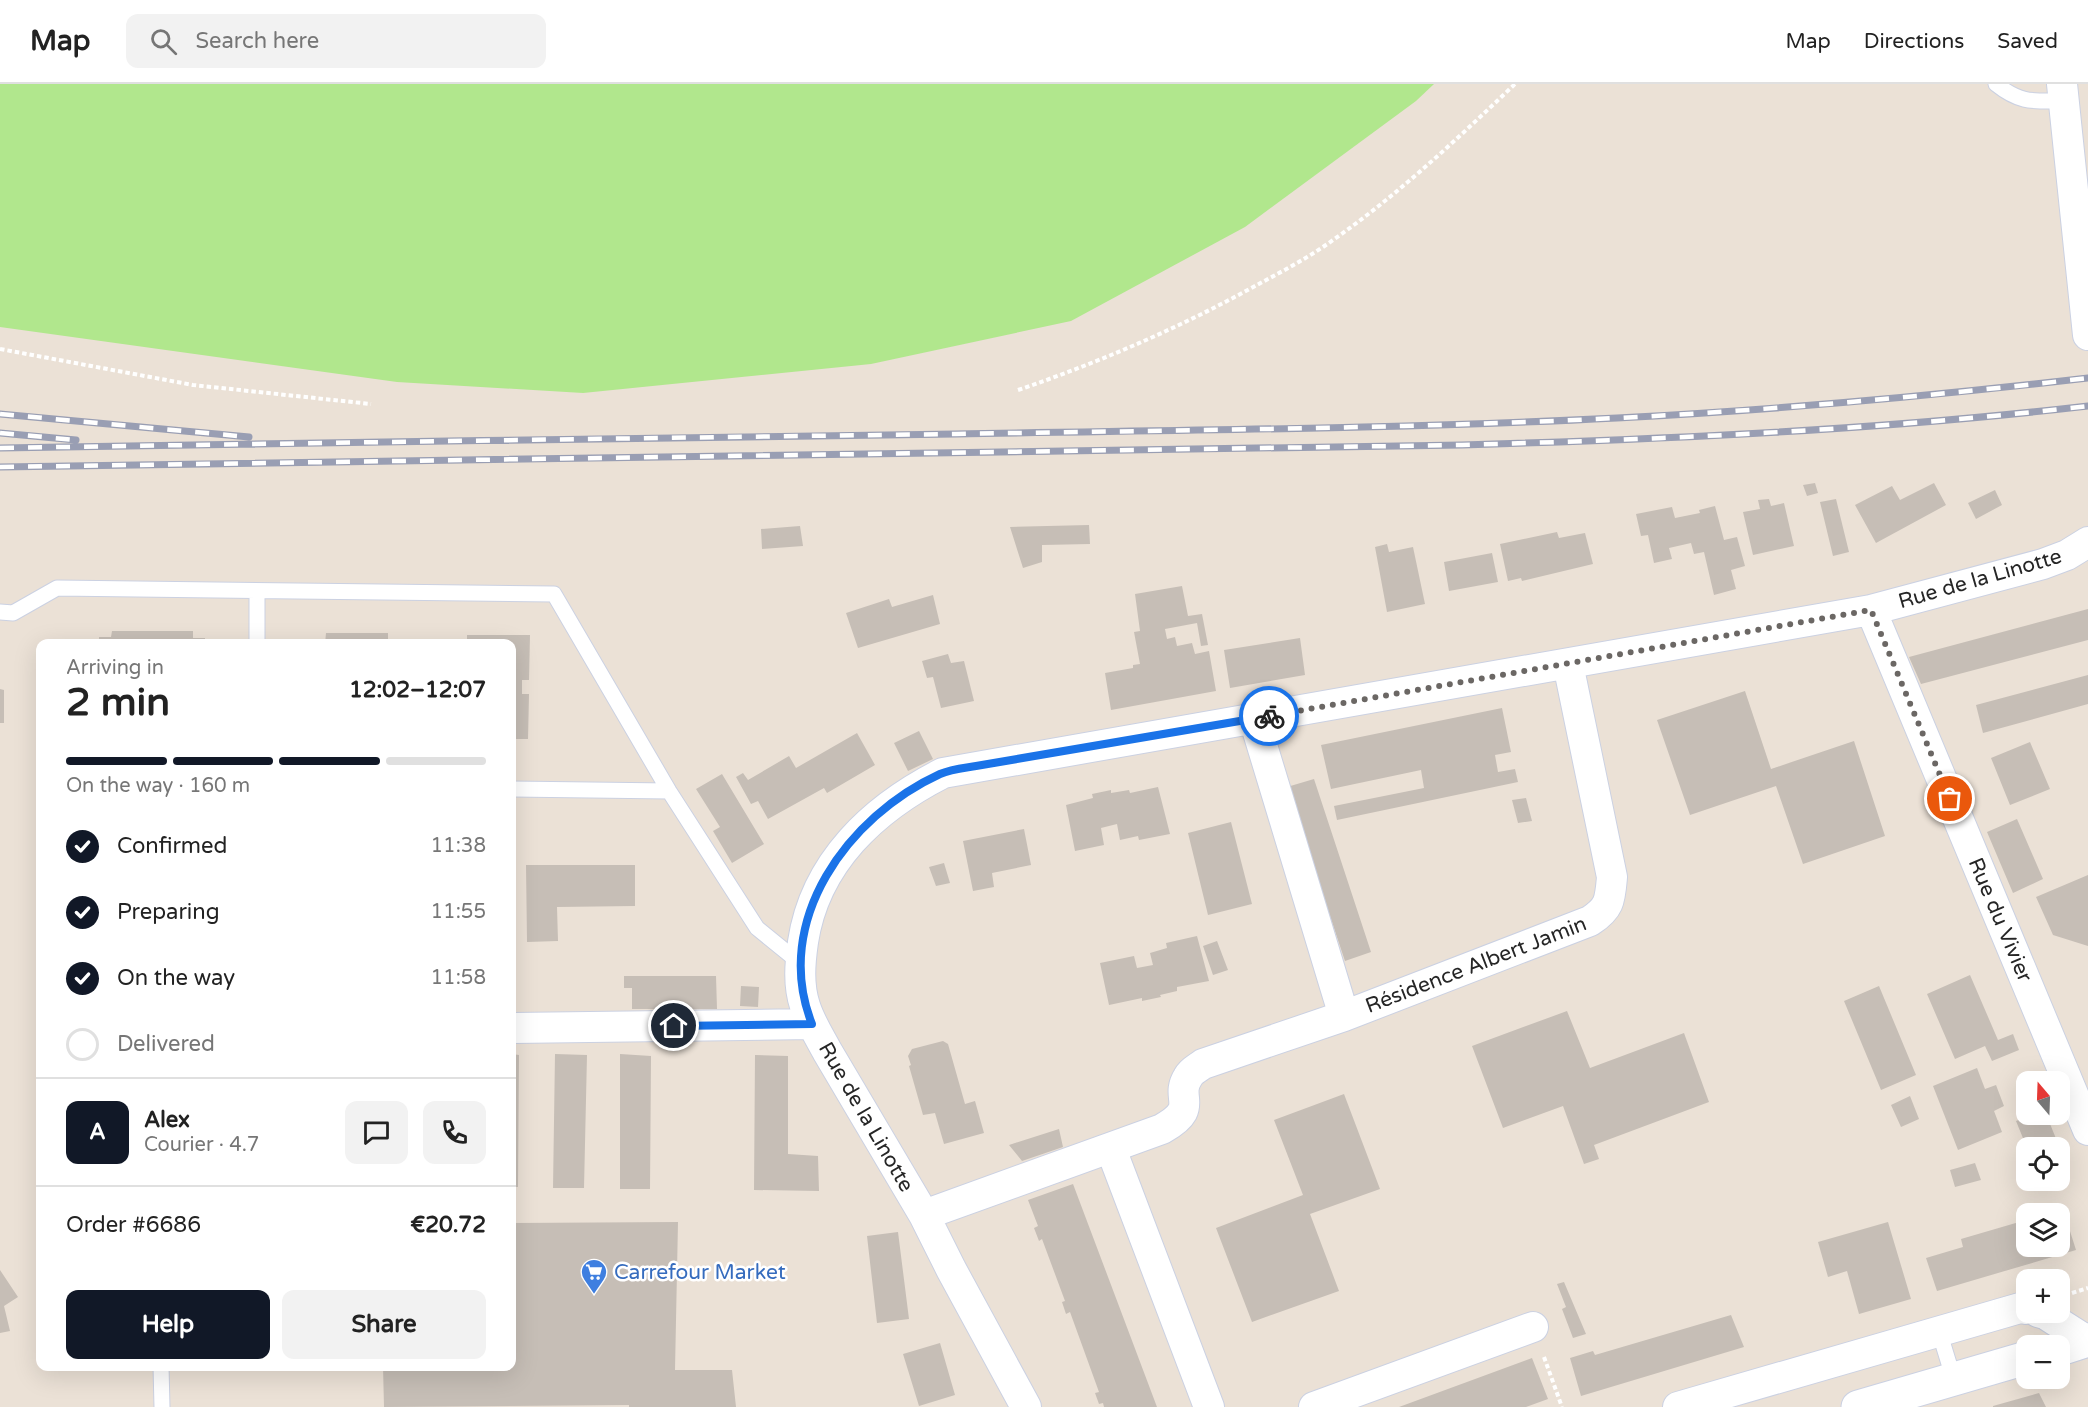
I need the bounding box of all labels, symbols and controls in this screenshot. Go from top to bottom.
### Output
search box [126,14,546,68]
text: Map [30,24,90,58]
icon: search [147,25,180,58]
text: Search here [195,28,319,54]
text: Map [1785,29,1831,54]
text: Directions [1864,29,1964,54]
text: Saved [1997,29,2058,54]
street label: Rue de la Linotte [1895,544,2065,614]
text: Arriving in [66,656,164,680]
text: 12:02–12:07 [349,677,486,703]
text: 2 min [66,679,170,726]
courier [1239,686,1299,746]
icon: bike [1253,700,1286,733]
pin [1924,773,1975,824]
text: On the way · 160 m [66,774,250,798]
icon: bag [1933,782,1966,815]
icon: check [66,830,99,863]
text: Confirmed [117,833,227,859]
text: 11:38 [431,834,486,858]
street label: Rue du Vivier [1963,854,2037,986]
icon: check [66,896,99,929]
text: Preparing [117,899,220,925]
text: 11:55 [431,900,486,924]
street label: Résidence Albert Jamin [1362,911,1590,1019]
icon: check [66,962,99,995]
text: On the way [117,965,235,991]
text: 11:58 [431,966,486,990]
pin [648,1000,699,1051]
icon: home [657,1009,690,1042]
text: Delivered [117,1031,215,1057]
street label: Rue de la Linotte [813,1038,919,1196]
north arrow [2016,1071,2070,1125]
map controls [2016,1071,2070,1389]
button: chat [345,1101,408,1164]
button: phone [423,1101,486,1164]
text: Alex [144,1107,190,1133]
text: A [89,1119,106,1145]
text: Courier · 4.7 [144,1133,259,1157]
button: locate [2016,1137,2070,1191]
button: layers [2016,1203,2070,1257]
text: Order #6686 [66,1212,201,1238]
text: €20.72 [410,1212,486,1238]
supermarket icon: Carrefour Market [579,1257,609,1295]
place label: Carrefour Market [614,1260,786,1285]
button: + [2016,1269,2070,1323]
button: Help [66,1290,270,1359]
button: Share [282,1290,486,1359]
button: − [2016,1335,2070,1389]

